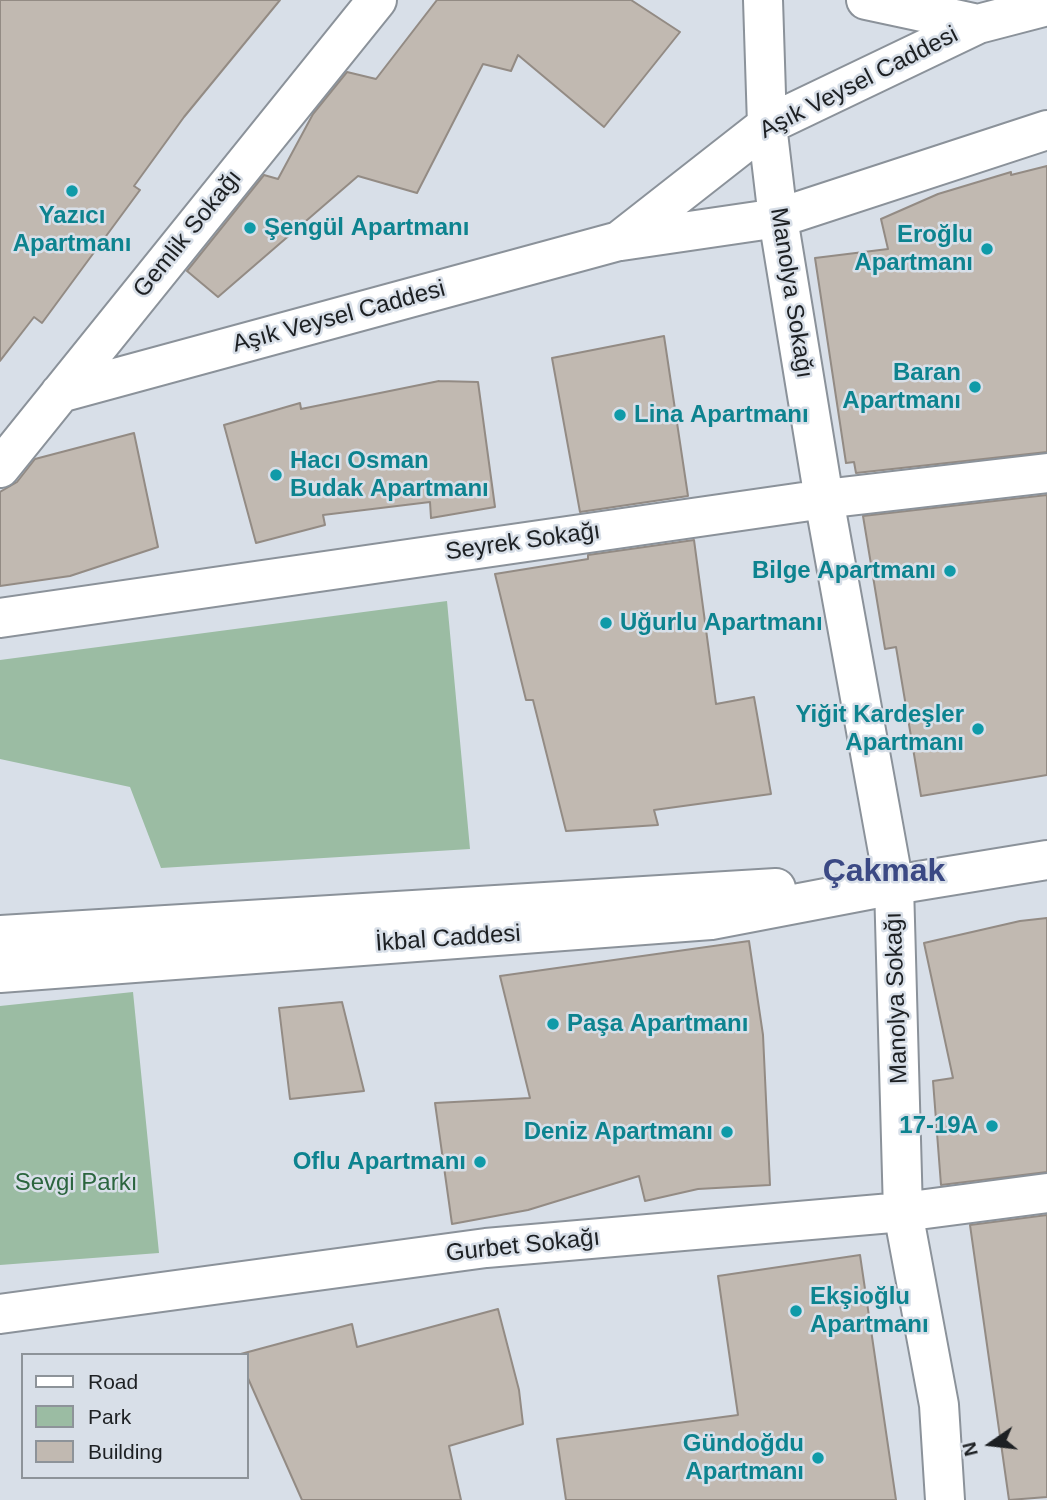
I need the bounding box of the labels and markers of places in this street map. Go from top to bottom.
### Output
marker: Yazıcı Apartmanı [64,183,80,199]
place label: Yazıcı Apartmanı [13,202,131,258]
place label: Şengül Apartmanı [264,214,469,242]
marker: Şengül Apartmanı [242,220,258,236]
place label: Eroğlu Apartmanı [854,221,973,277]
marker: Eroğlu Apartmanı [979,241,995,257]
place label: Baran Apartmanı [842,359,961,415]
marker: Baran Apartmanı [967,379,983,395]
place label: Lina Apartmanı [634,401,809,429]
marker: Lina Apartmanı [612,407,628,423]
place label: Hacı Osman Budak Apartmanı [290,447,489,503]
marker: Hacı Osman Budak Apartmanı [268,467,284,483]
place label: Bilge Apartmanı [752,557,936,585]
marker: Bilge Apartmanı [942,563,958,579]
place label: Uğurlu Apartmanı [620,609,823,637]
marker: Uğurlu Apartmanı [598,615,614,631]
place label: Yiğit Kardeşler Apartmanı [795,701,964,757]
marker: Yiğit Kardeşler Apartmanı [970,721,986,737]
place label: Paşa Apartmanı [567,1010,748,1038]
marker: Paşa Apartmanı [545,1016,561,1032]
place label: 17-19A [899,1112,978,1140]
place label: Deniz Apartmanı [524,1118,713,1146]
marker: 17-19A [984,1118,1000,1134]
marker: Deniz Apartmanı [719,1124,735,1140]
place label: Oflu Apartmanı [293,1148,466,1176]
marker: Oflu Apartmanı [472,1154,488,1170]
place label: Ekşioğlu Apartmanı [810,1283,929,1339]
marker: Ekşioğlu Apartmanı [788,1303,804,1319]
place label: Gündoğdu Apartmanı [683,1430,804,1486]
marker: Gündoğdu Apartmanı [810,1450,826,1466]

